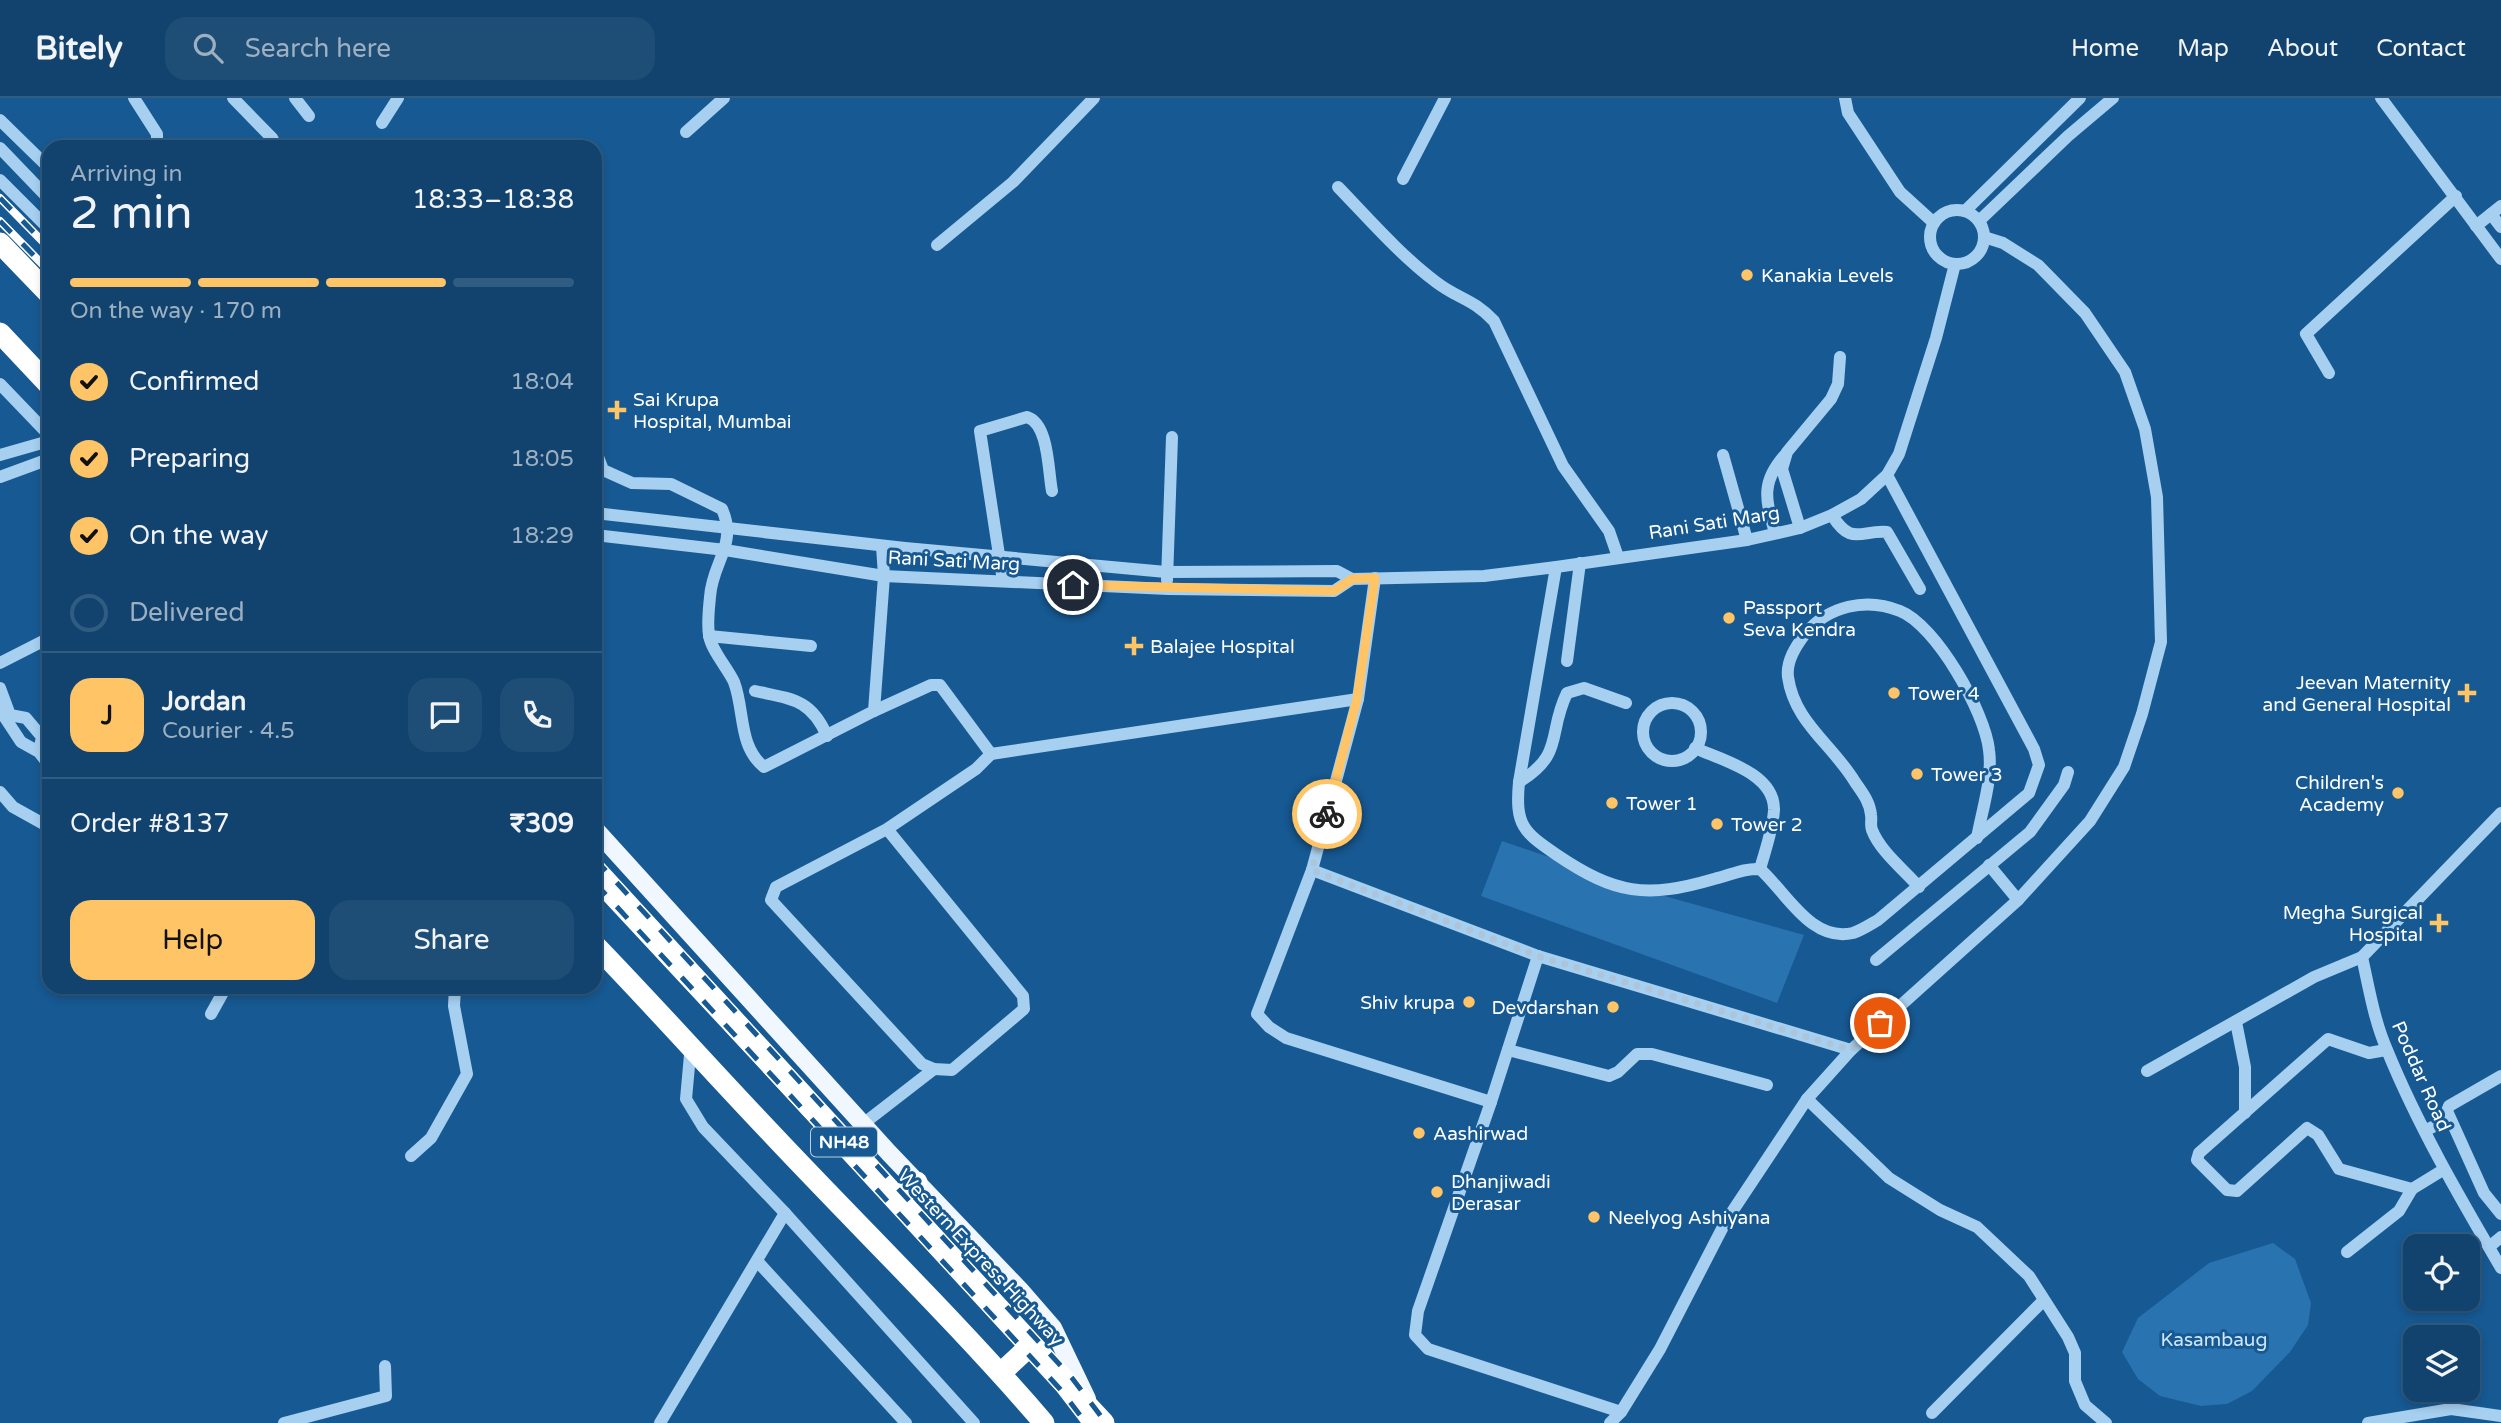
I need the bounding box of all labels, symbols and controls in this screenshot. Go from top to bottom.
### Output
search box [165,17,655,80]
text: Bitely [35,29,123,68]
icon: search [189,29,227,67]
text: Search here [245,33,391,64]
text: Home [2071,34,2139,63]
text: Map [2177,34,2229,63]
text: About [2267,34,2338,63]
text: Contact [2376,34,2466,63]
text: Arriving in [70,160,183,188]
text: 18:33–18:38 [412,184,574,215]
text: 2 min [70,186,193,241]
place label: Kanakia Levels [1761,265,1894,287]
marker: Kanakia Levels [1739,267,1755,283]
text: On the way · 170 m [70,297,282,325]
icon: check [70,363,108,401]
text: Confirmed [129,366,259,397]
text: 18:04 [510,368,574,396]
place label: Sai Krupa Hospital, Mumbai [633,389,792,433]
marker: Sai Krupa Hospital, Mumbai [607,400,627,420]
icon: check [70,440,108,478]
text: Preparing [129,443,250,474]
text: 18:05 [510,445,574,473]
street label: Rani Sati Marg [1647,502,1781,544]
icon: check [70,517,108,555]
text: On the way [129,520,269,551]
text: 18:29 [510,522,574,550]
street label: Rani Sati Marg [887,547,1021,575]
pin [1043,555,1103,615]
icon: home [1054,566,1092,604]
text: Delivered [129,597,245,628]
place label: Passport Seva Kendra [1743,597,1856,641]
marker: Passport Seva Kendra [1721,610,1737,626]
marker: Balajee Hospital [1124,636,1144,656]
place label: Balajee Hospital [1150,636,1295,658]
place label: Jeevan Maternity and General Hospital [2263,672,2451,716]
button: chat [408,678,482,752]
button: phone [500,678,574,752]
place label: Tower 4 [1908,683,1980,705]
marker: Jeevan Maternity and General Hospital [2457,683,2477,703]
marker: Tower 4 [1886,685,1902,701]
text: Jordan [162,686,246,717]
text: J [101,700,113,731]
text: Courier · 4.5 [162,717,295,745]
place label: Tower 3 [1931,764,2003,786]
marker: Tower 3 [1909,766,1925,782]
place label: Children's Academy [2295,772,2384,816]
courier [1292,779,1362,849]
marker: Children's Academy [2390,785,2406,801]
place label: Tower 1 [1626,793,1698,815]
icon: bike [1308,795,1346,833]
marker: Tower 1 [1604,795,1620,811]
text: Order #8137 [70,808,230,839]
text: ₹309 [510,808,574,839]
place label: Tower 2 [1731,814,1803,836]
marker: Tower 2 [1709,816,1725,832]
button: Help [70,900,315,980]
button: Share [329,900,574,980]
place label: Megha Surgical Hospital [2283,902,2423,946]
marker: Megha Surgical Hospital [2429,913,2449,933]
place label: Shiv krupa [1360,992,1455,1014]
pin [1850,993,1910,1053]
marker: Shiv krupa [1461,994,1477,1010]
place label: Devdarshan [1492,997,1599,1019]
marker: Devdarshan [1605,999,1621,1015]
icon: bag [1861,1004,1899,1042]
street label: Poddar Road [2387,1018,2455,1135]
place label: Aashirwad [1433,1123,1528,1145]
marker: Aashirwad [1411,1125,1427,1141]
road number: NH48 [811,1128,877,1156]
street label: Western Express Highway [893,1165,1068,1350]
place label: Dhanjiwadi Derasar [1451,1171,1551,1215]
marker: Dhanjiwadi Derasar [1429,1184,1445,1200]
place label: Neelyog Ashiyana [1608,1207,1770,1229]
marker: Neelyog Ashiyana [1586,1209,1602,1225]
map controls [2403,1234,2480,1402]
button: locate [2403,1234,2480,1311]
button: layers [2403,1325,2480,1402]
park label: Kasambaug [2161,1329,2267,1351]

